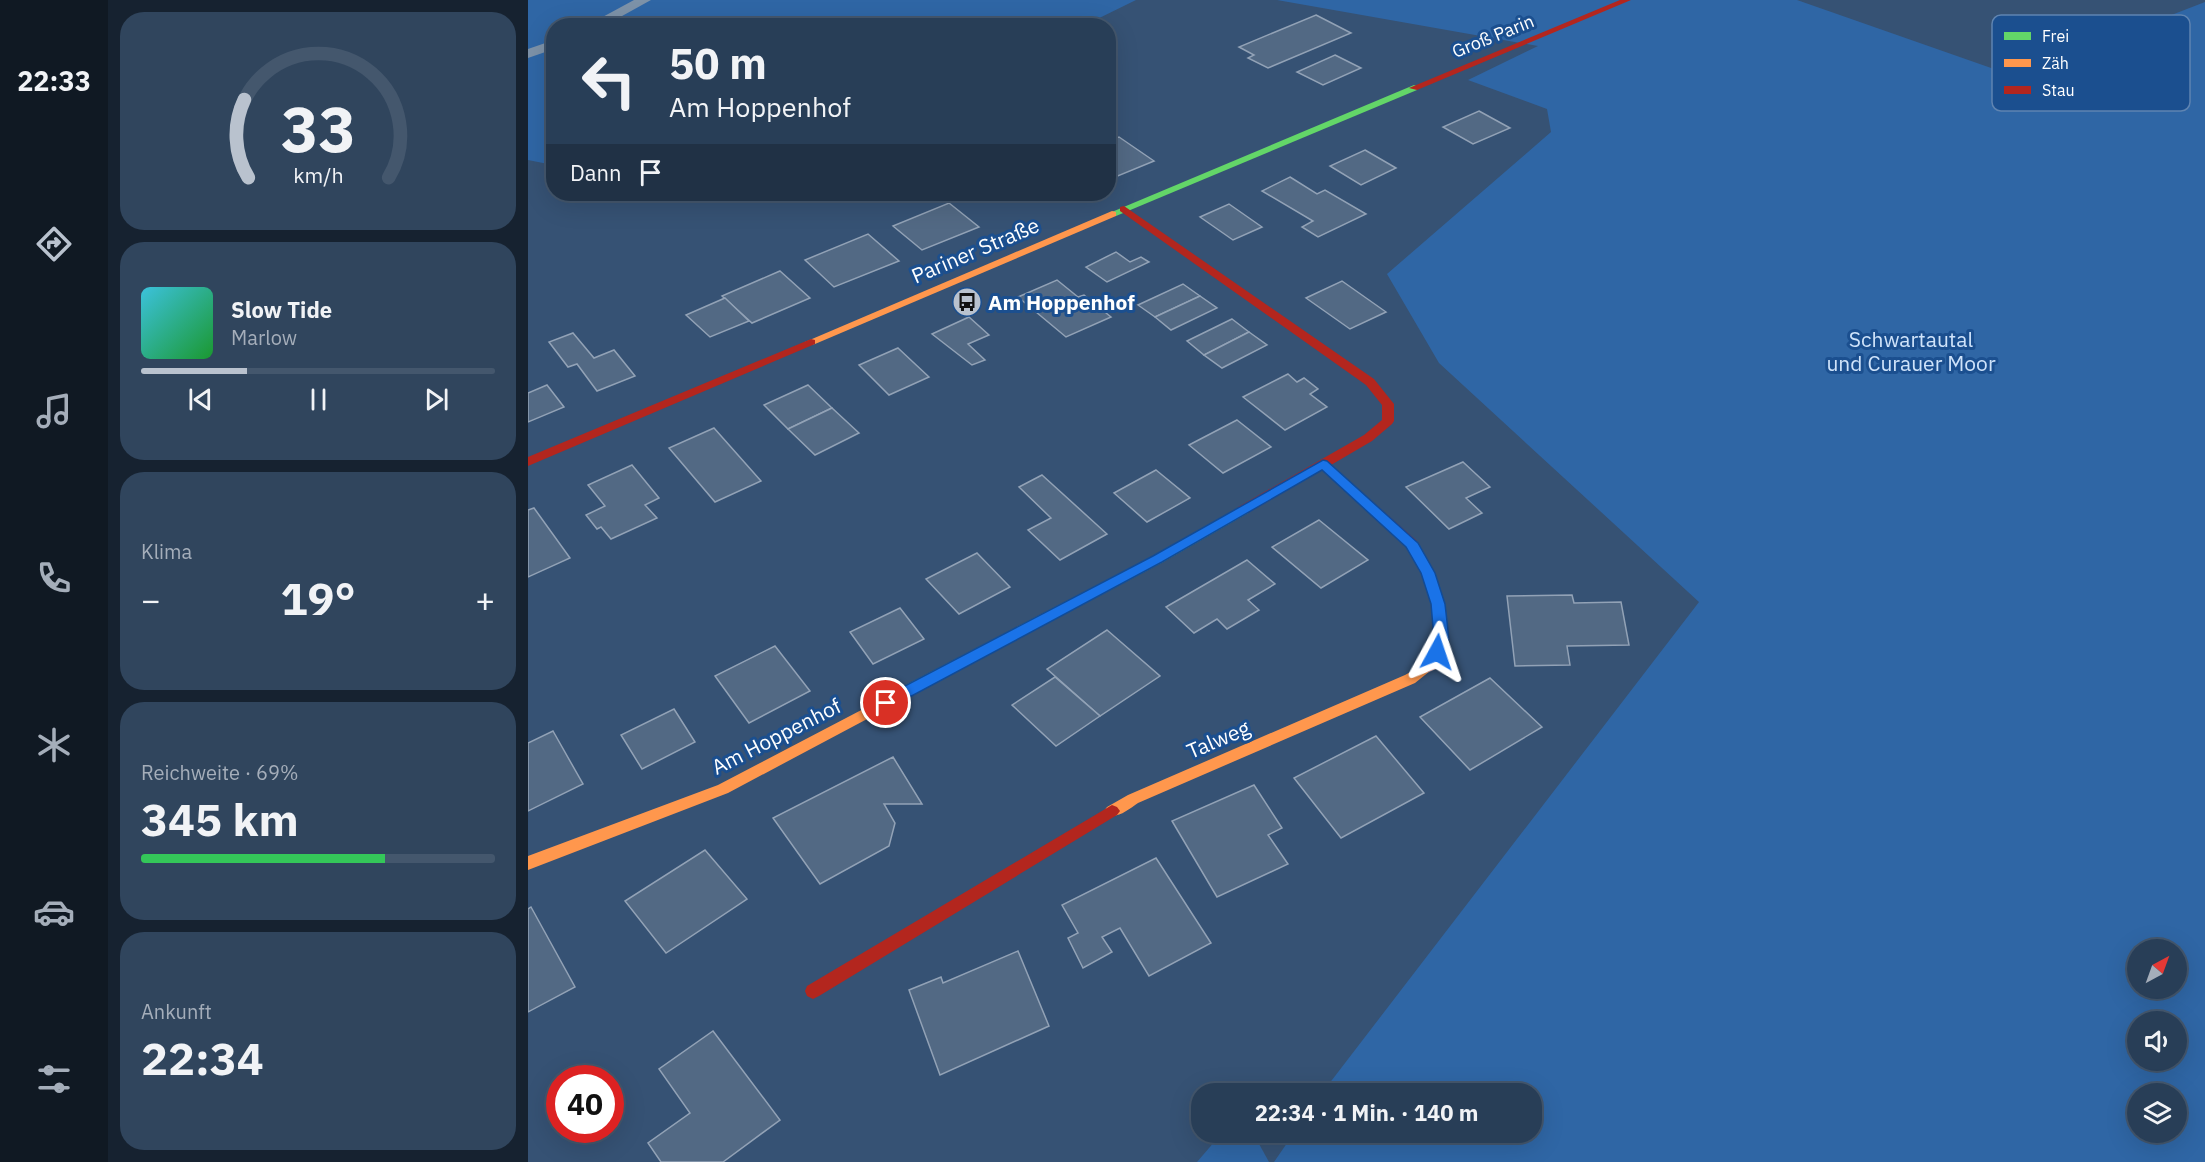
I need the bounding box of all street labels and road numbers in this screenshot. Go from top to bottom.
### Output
street label: Groß Parin [1449,9,1537,63]
street label: Pariner Straße [907,211,1043,289]
street label: Am Hoppenhof [707,691,846,781]
street label: Talweg [1182,713,1254,765]

